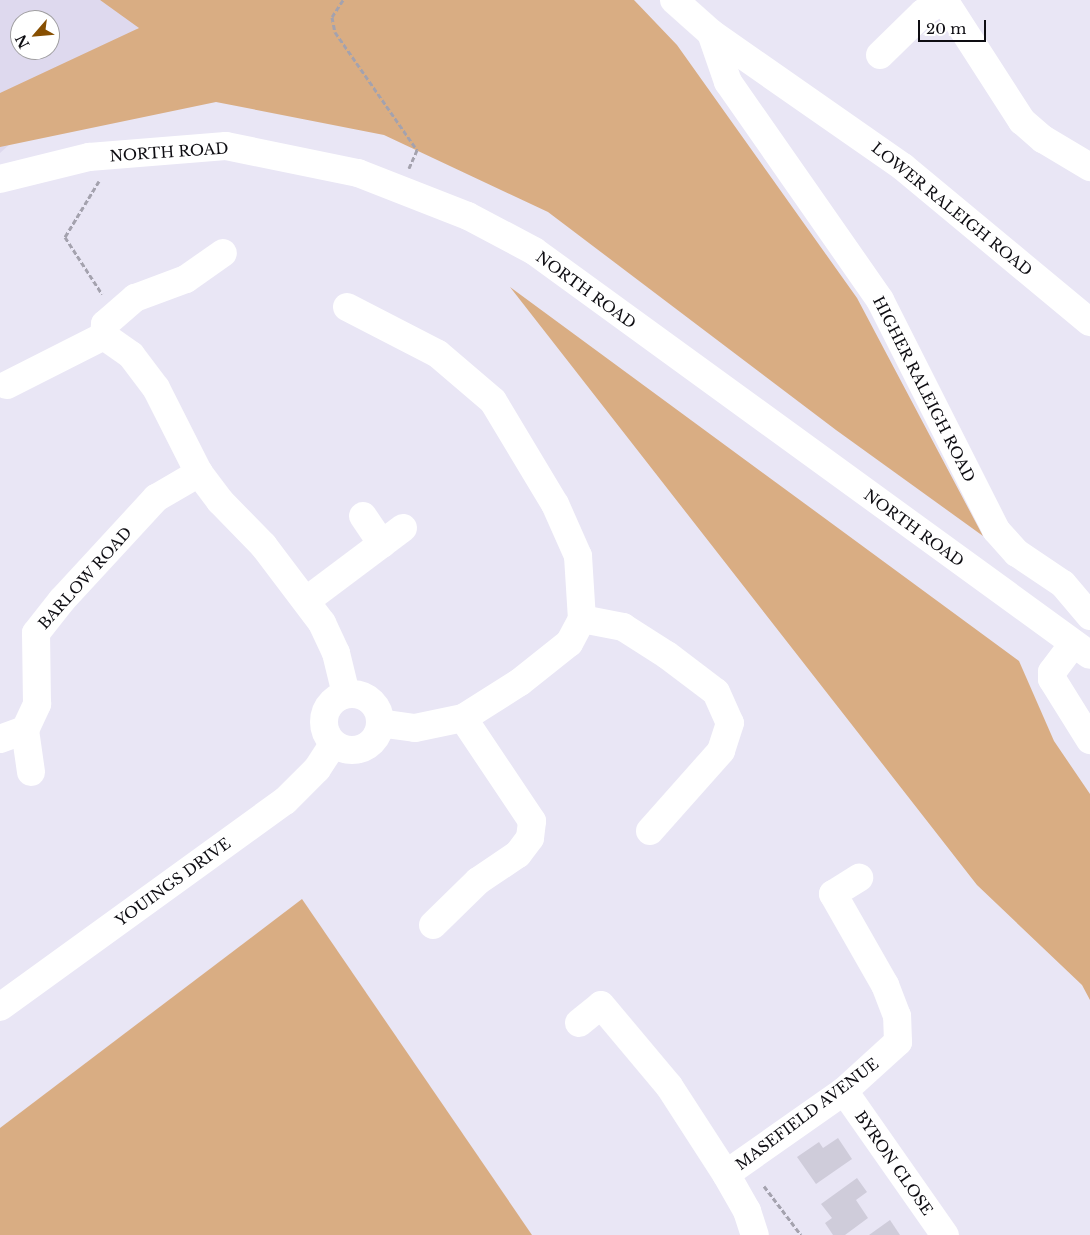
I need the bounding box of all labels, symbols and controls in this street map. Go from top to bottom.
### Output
north arrow [10,10,60,60]
scale bar [920,10,988,42]
text: 20 m [926,19,966,38]
text: N [12,31,34,51]
street label: LOWER RALEIGH ROAD [868,138,1036,280]
street label: NORTH ROAD [109,139,229,165]
street label: NORTH ROAD [533,248,639,332]
street label: HIGHER RALEIGH ROAD [869,293,979,485]
street label: NORTH ROAD [861,486,967,570]
street label: BARLOW ROAD [34,523,136,633]
street label: YOUINGS DRIVE [112,834,234,930]
street label: MASEFIELD AVENUE [732,1054,882,1174]
street label: BYRON CLOSE [851,1107,937,1219]

